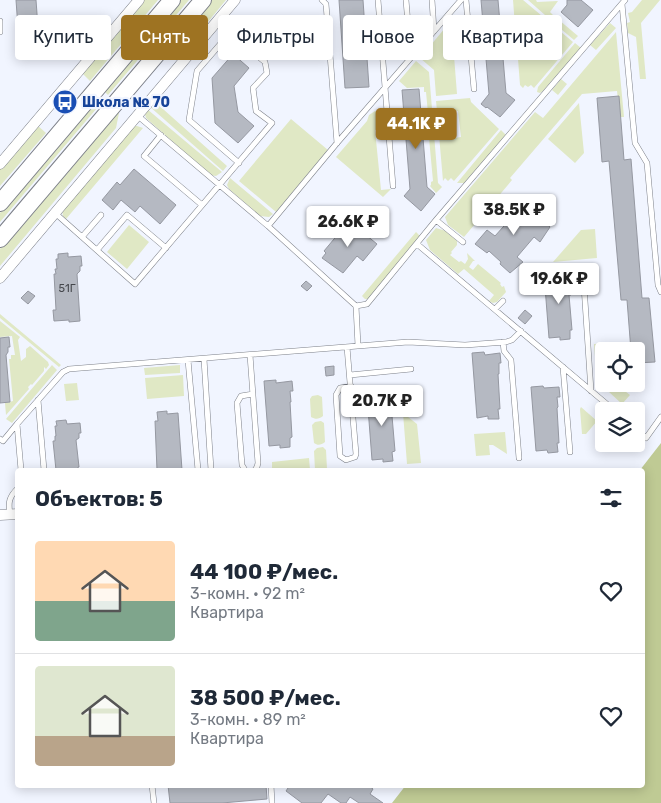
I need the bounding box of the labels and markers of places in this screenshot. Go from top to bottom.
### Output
bus stop icon: Школа № 70 [52,89,78,115]
place label: Школа № 70 [82,94,170,111]
pin: 44.1K ₽ [370,108,462,150]
pin: 38.5K ₽ [468,194,560,236]
pin: 26.6K ₽ [302,206,394,248]
pin: 19.6K ₽ [513,262,605,305]
pin: 20.7K ₽ [336,384,428,427]

